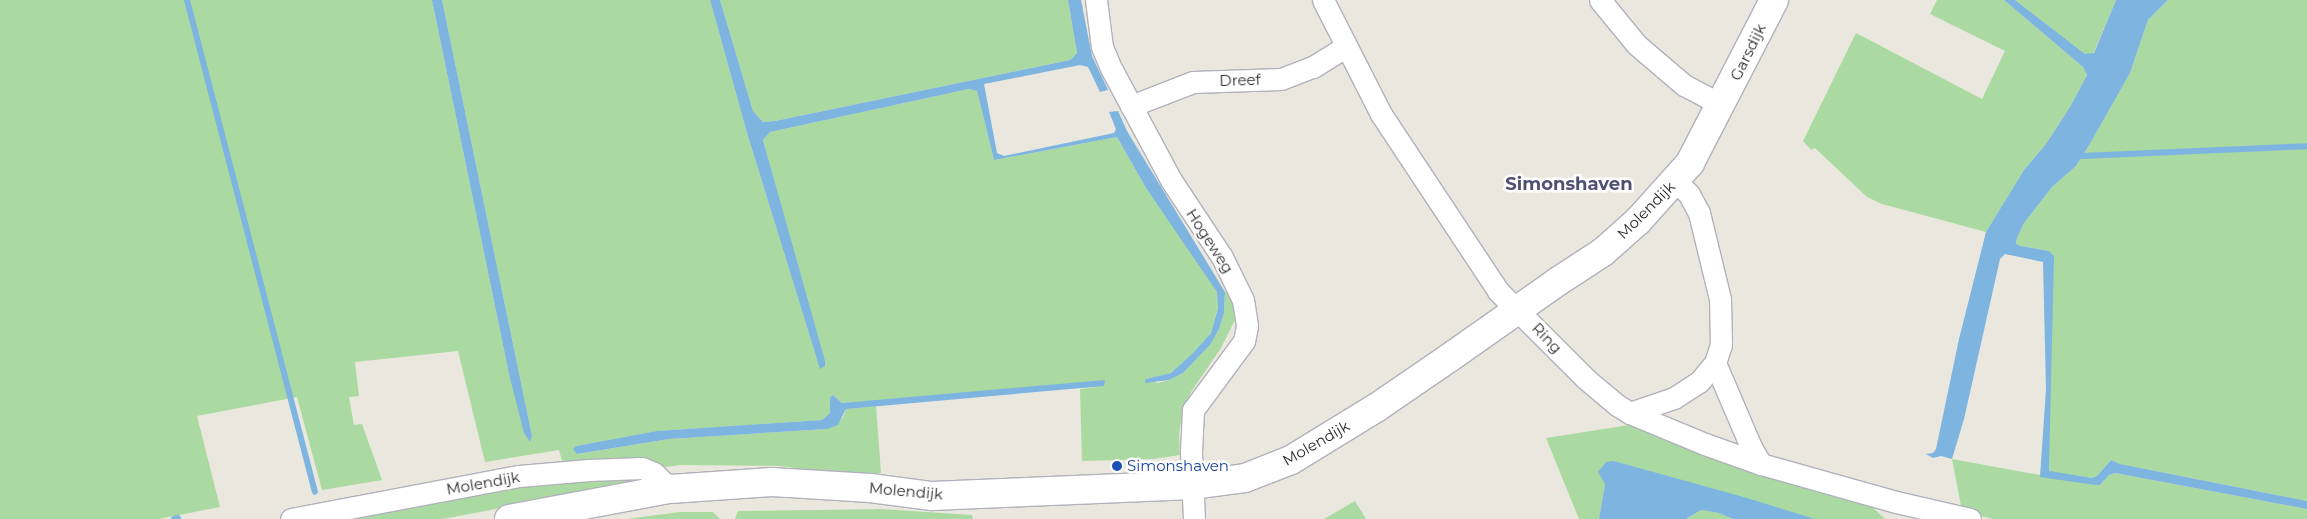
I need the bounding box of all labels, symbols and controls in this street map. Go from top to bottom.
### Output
street label: Garsdijk [1727,21,1769,83]
street label: Dreef [1219,70,1261,90]
district label: Simonshaven [1505,173,1633,195]
street label: Molendijk [1613,177,1679,243]
street label: Hogeweg [1183,205,1237,277]
street label: Ring [1528,319,1566,357]
street label: Molendijk [1279,417,1353,469]
place label: Simonshaven [1127,457,1229,475]
marker: Simonshaven [1111,460,1123,472]
street label: Molendijk [445,468,521,498]
street label: Molendijk [868,479,944,503]

